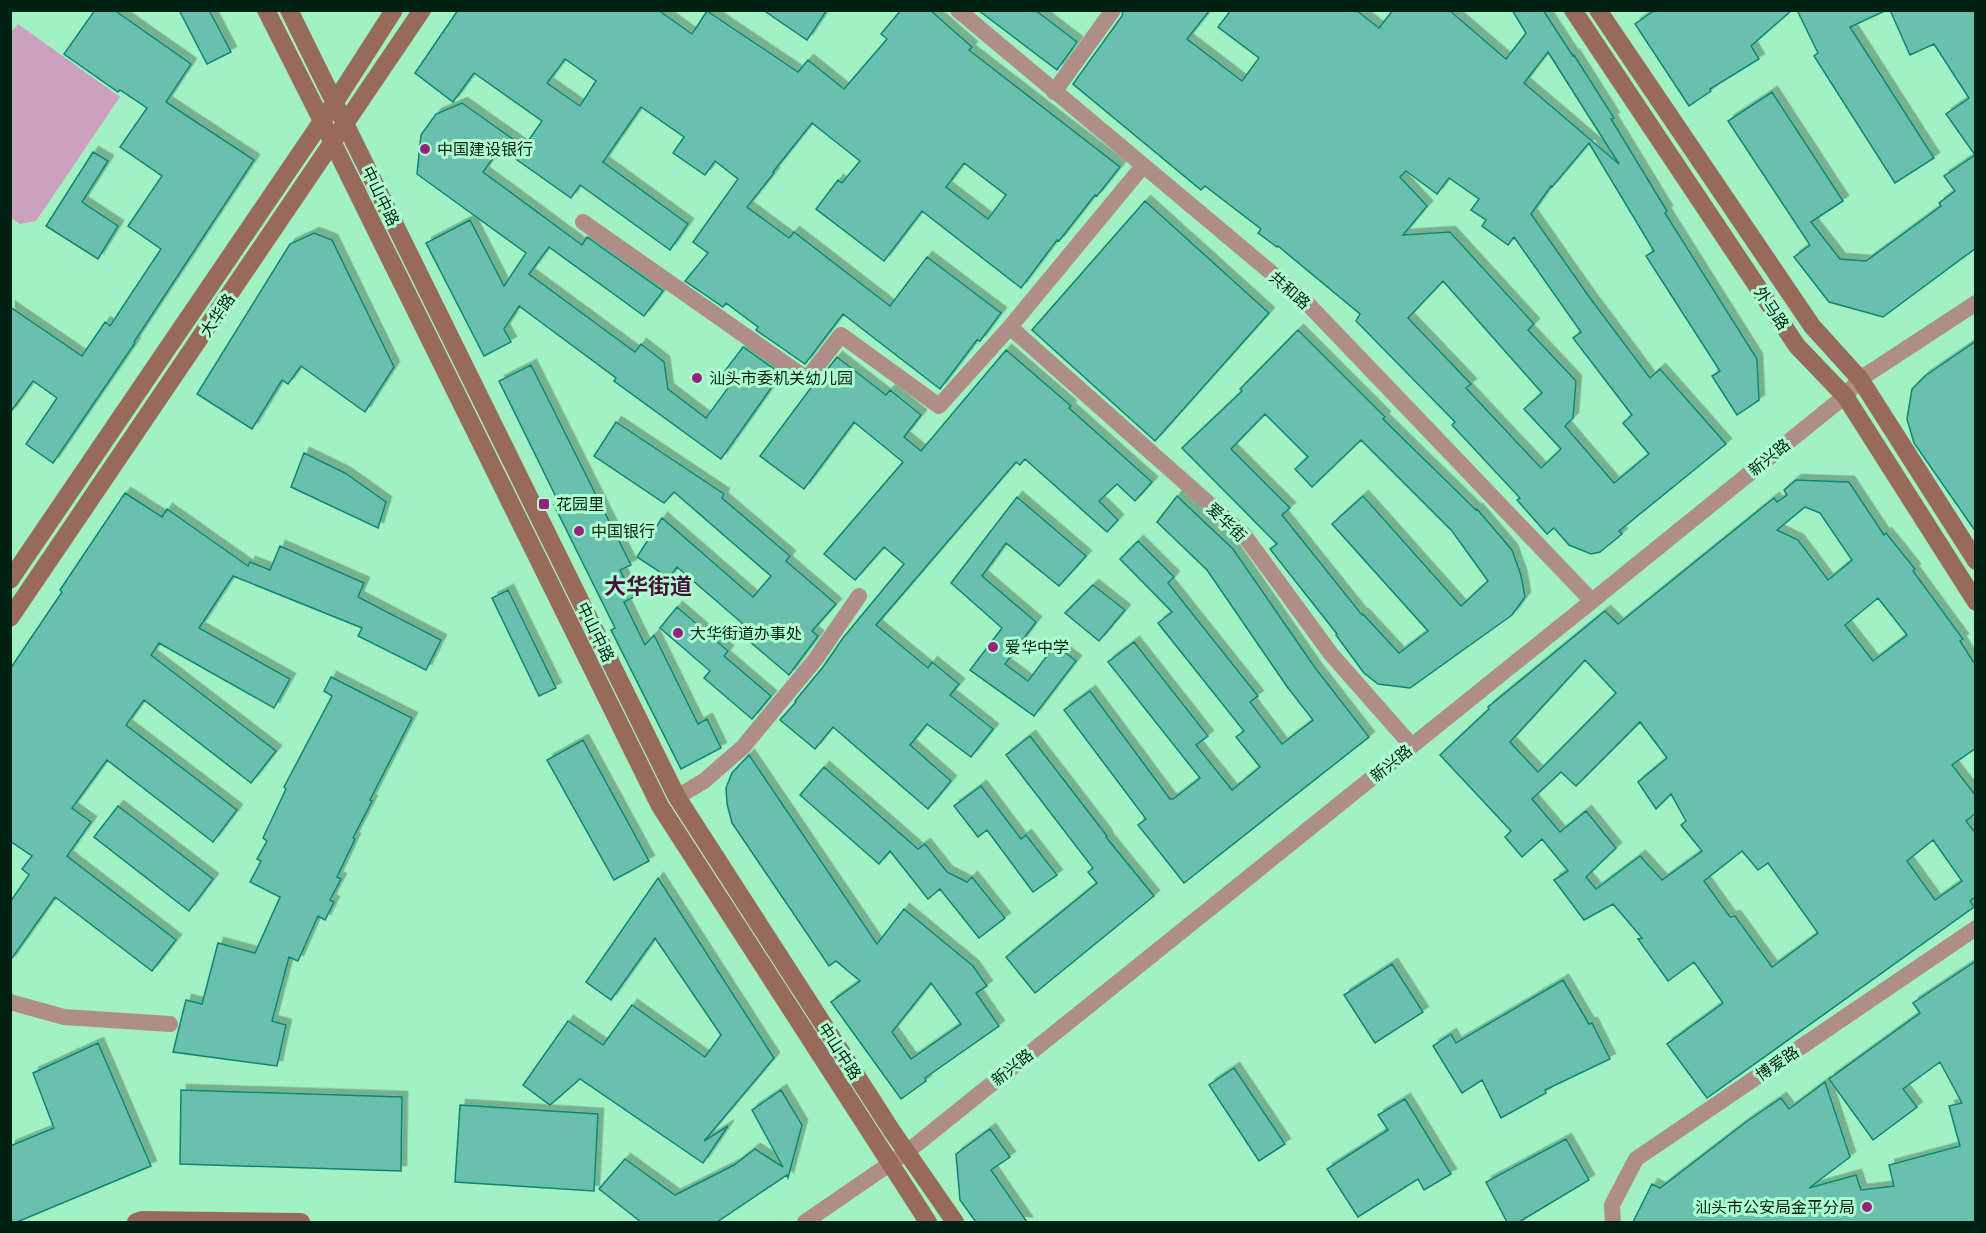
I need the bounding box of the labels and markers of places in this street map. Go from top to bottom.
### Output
place label: 中国建设银行 [437,139,533,159]
marker: 中国建设银行 [418,142,432,156]
place label: 汕头市委机关幼儿园 [709,368,853,388]
marker: 汕头市委机关幼儿园 [690,371,704,385]
place label: 花园里 [556,494,604,514]
marker: 花园里 [537,497,551,511]
place label: 中国银行 [591,521,655,541]
marker: 中国银行 [572,524,586,538]
place label: 大华街道办事处 [690,623,802,643]
marker: 大华街道办事处 [671,626,685,640]
place label: 爱华中学 [1005,637,1069,657]
marker: 爱华中学 [986,640,1000,654]
place label: 汕头市公安局金平分局 [1695,1197,1855,1217]
marker: 汕头市公安局金平分局 [1860,1200,1874,1214]

